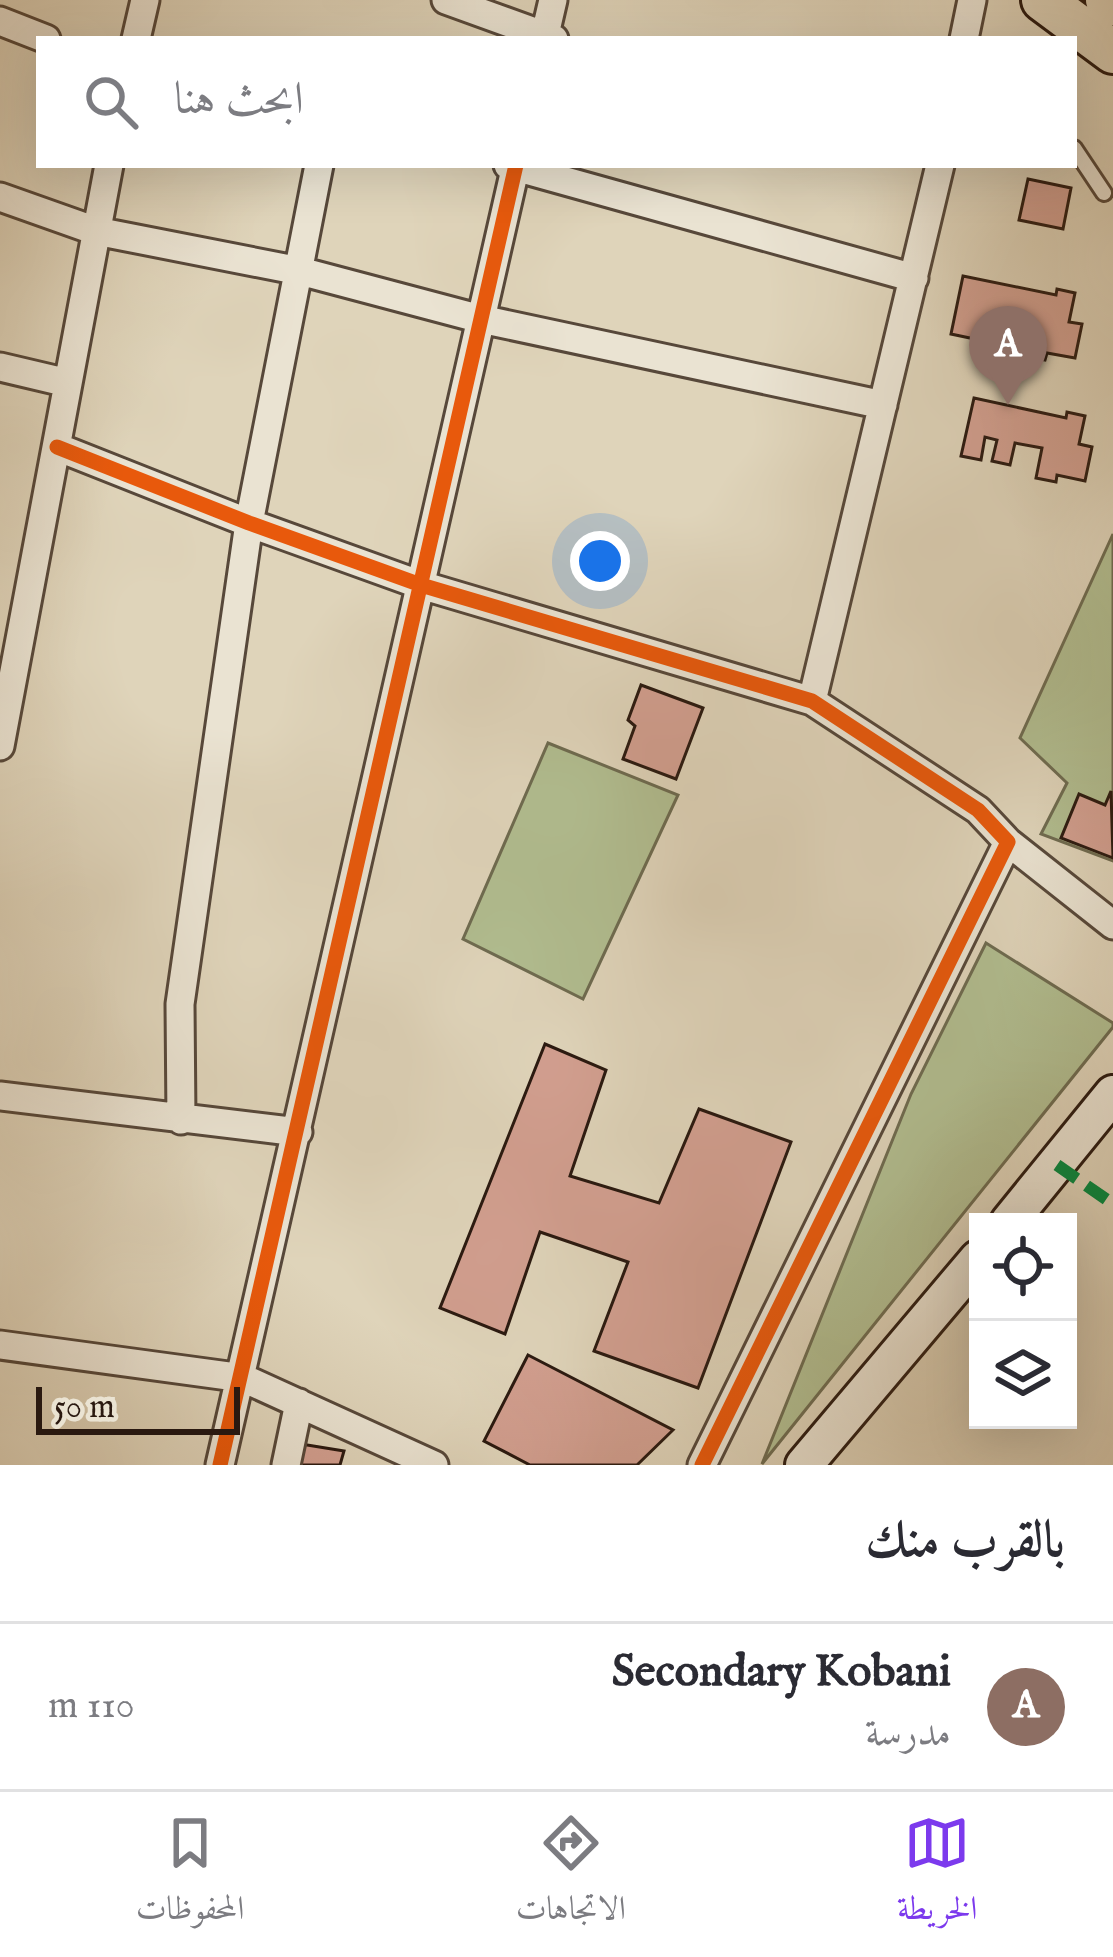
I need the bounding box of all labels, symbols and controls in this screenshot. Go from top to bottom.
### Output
search box [36,36,1077,168]
icon: search [78,69,144,135]
text: ابحث هنا [174,72,304,129]
pin: A [969,306,1047,405]
your location [570,531,630,591]
map controls [969,1213,1077,1429]
button: locate [969,1213,1077,1321]
button: layers [969,1321,1077,1429]
scale bar [36,1381,240,1434]
text: 50 m [54,1387,115,1429]
text: بالقرب منك [865,1510,1065,1575]
text: Secondary Kobani [612,1644,951,1701]
text: 110 m [48,1682,135,1731]
text: A [1013,1682,1039,1731]
text: مدرسة [865,1710,951,1759]
tab: المحفوظات [136,1810,244,1940]
tab: الاتجاهات [516,1810,626,1940]
tab: الخريطة [897,1810,977,1940]

